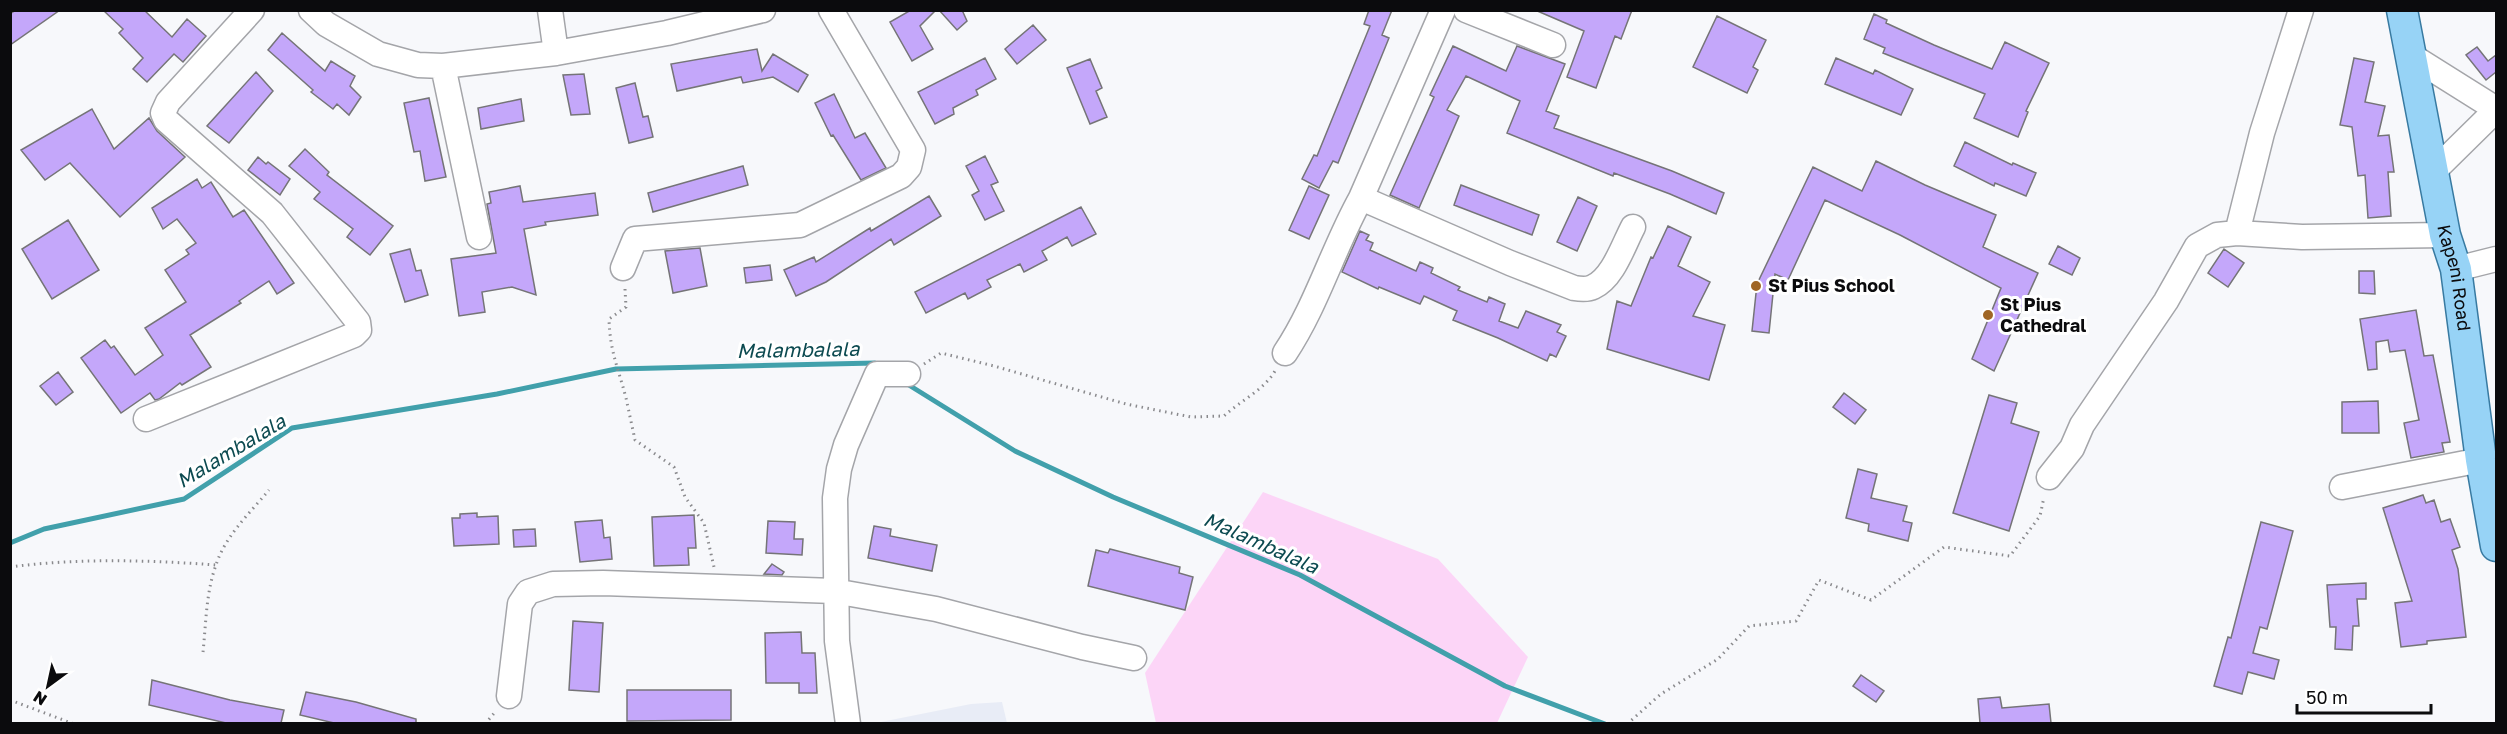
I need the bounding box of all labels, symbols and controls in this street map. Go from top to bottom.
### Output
street label: Kapeni Road [2433,223,2476,332]
place label: St Pius School [1768,274,1895,296]
marker: St Pius School [1749,279,1763,293]
place label: St Pius Cathedral [2000,293,2086,336]
marker: St Pius Cathedral [1981,308,1995,322]
water label: Malambalala [736,336,860,362]
water label: Malambalala [172,408,290,492]
water label: Malambalala [1200,506,1323,578]
north arrow [18,656,78,716]
scale bar [2297,677,2430,715]
text: 50 m [2306,686,2348,708]
text: N [29,687,50,710]

